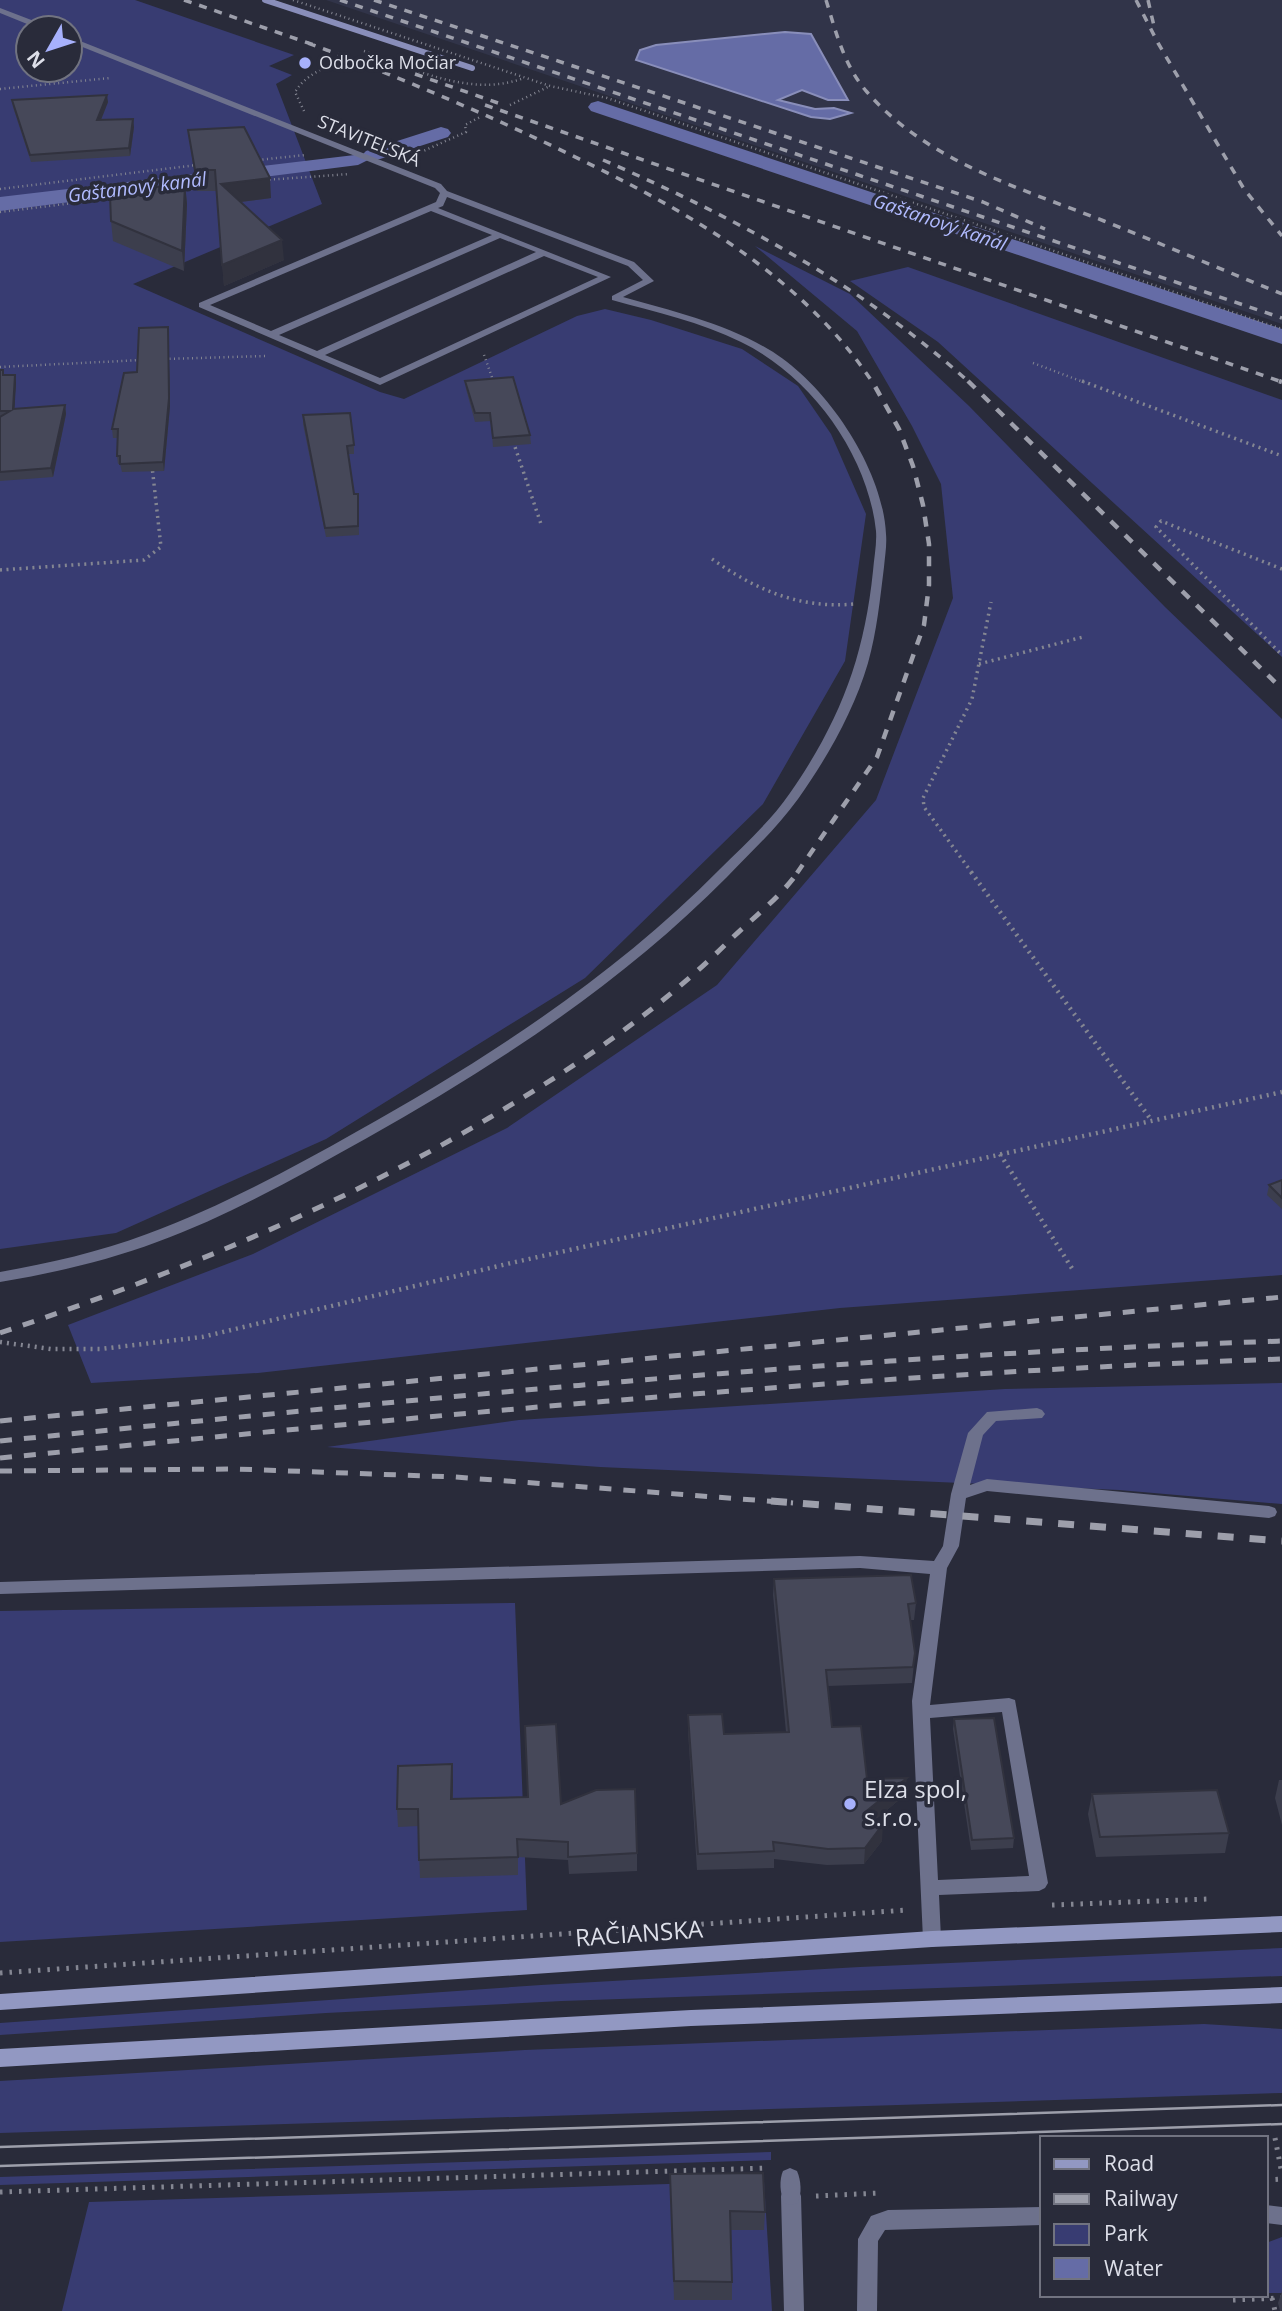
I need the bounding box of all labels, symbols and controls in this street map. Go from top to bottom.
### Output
north arrow [14,14,84,84]
text: N [21,46,51,74]
place label: Odbočka Močiar [319,50,457,74]
marker: Odbočka Močiar [297,55,313,71]
street label: STAVITEĽSKÁ [315,109,425,172]
water label: Gaštanový kanál [66,165,209,208]
water label: Gaštanový kanál [870,187,1011,257]
place label: Elza spol, s.r.o. [864,1772,967,1833]
marker: Elza spol, s.r.o. [842,1796,858,1812]
street label: RAČIANSKA [574,1912,705,1953]
legend [1040,2136,1268,2297]
text: Road [1104,2149,1154,2177]
text: Railway [1104,2184,1178,2212]
text: Park [1104,2219,1148,2247]
text: Water [1104,2254,1163,2282]

